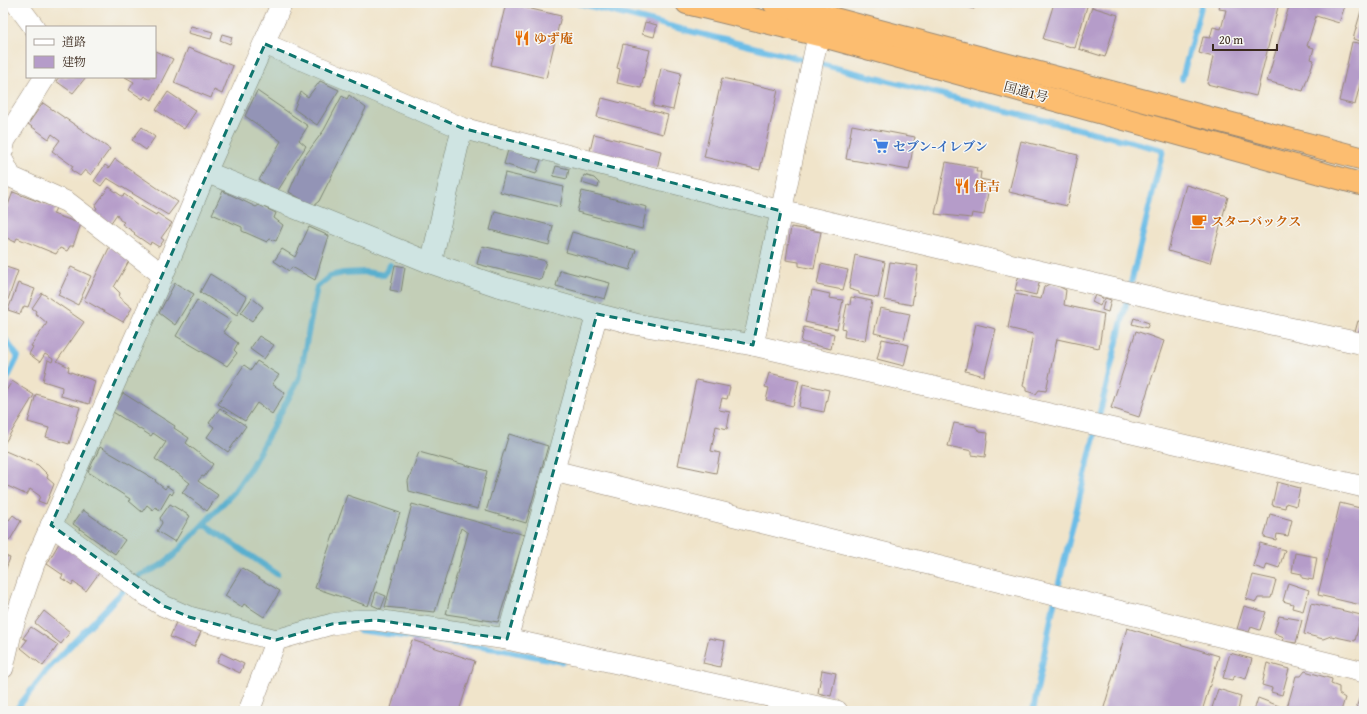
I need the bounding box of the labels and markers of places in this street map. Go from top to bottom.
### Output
restaurant icon: ゆず庵 [513,29,531,47]
place label: ゆず庵 [534,29,573,48]
supermarket icon: セブン-イレブン [872,137,890,155]
place label: セブン-イレブン [893,137,988,156]
restaurant icon: 住吉 [953,177,971,195]
place label: 住吉 [974,177,1000,196]
cafe icon: スターバックス [1190,212,1208,230]
place label: スターバックス [1211,212,1301,231]

